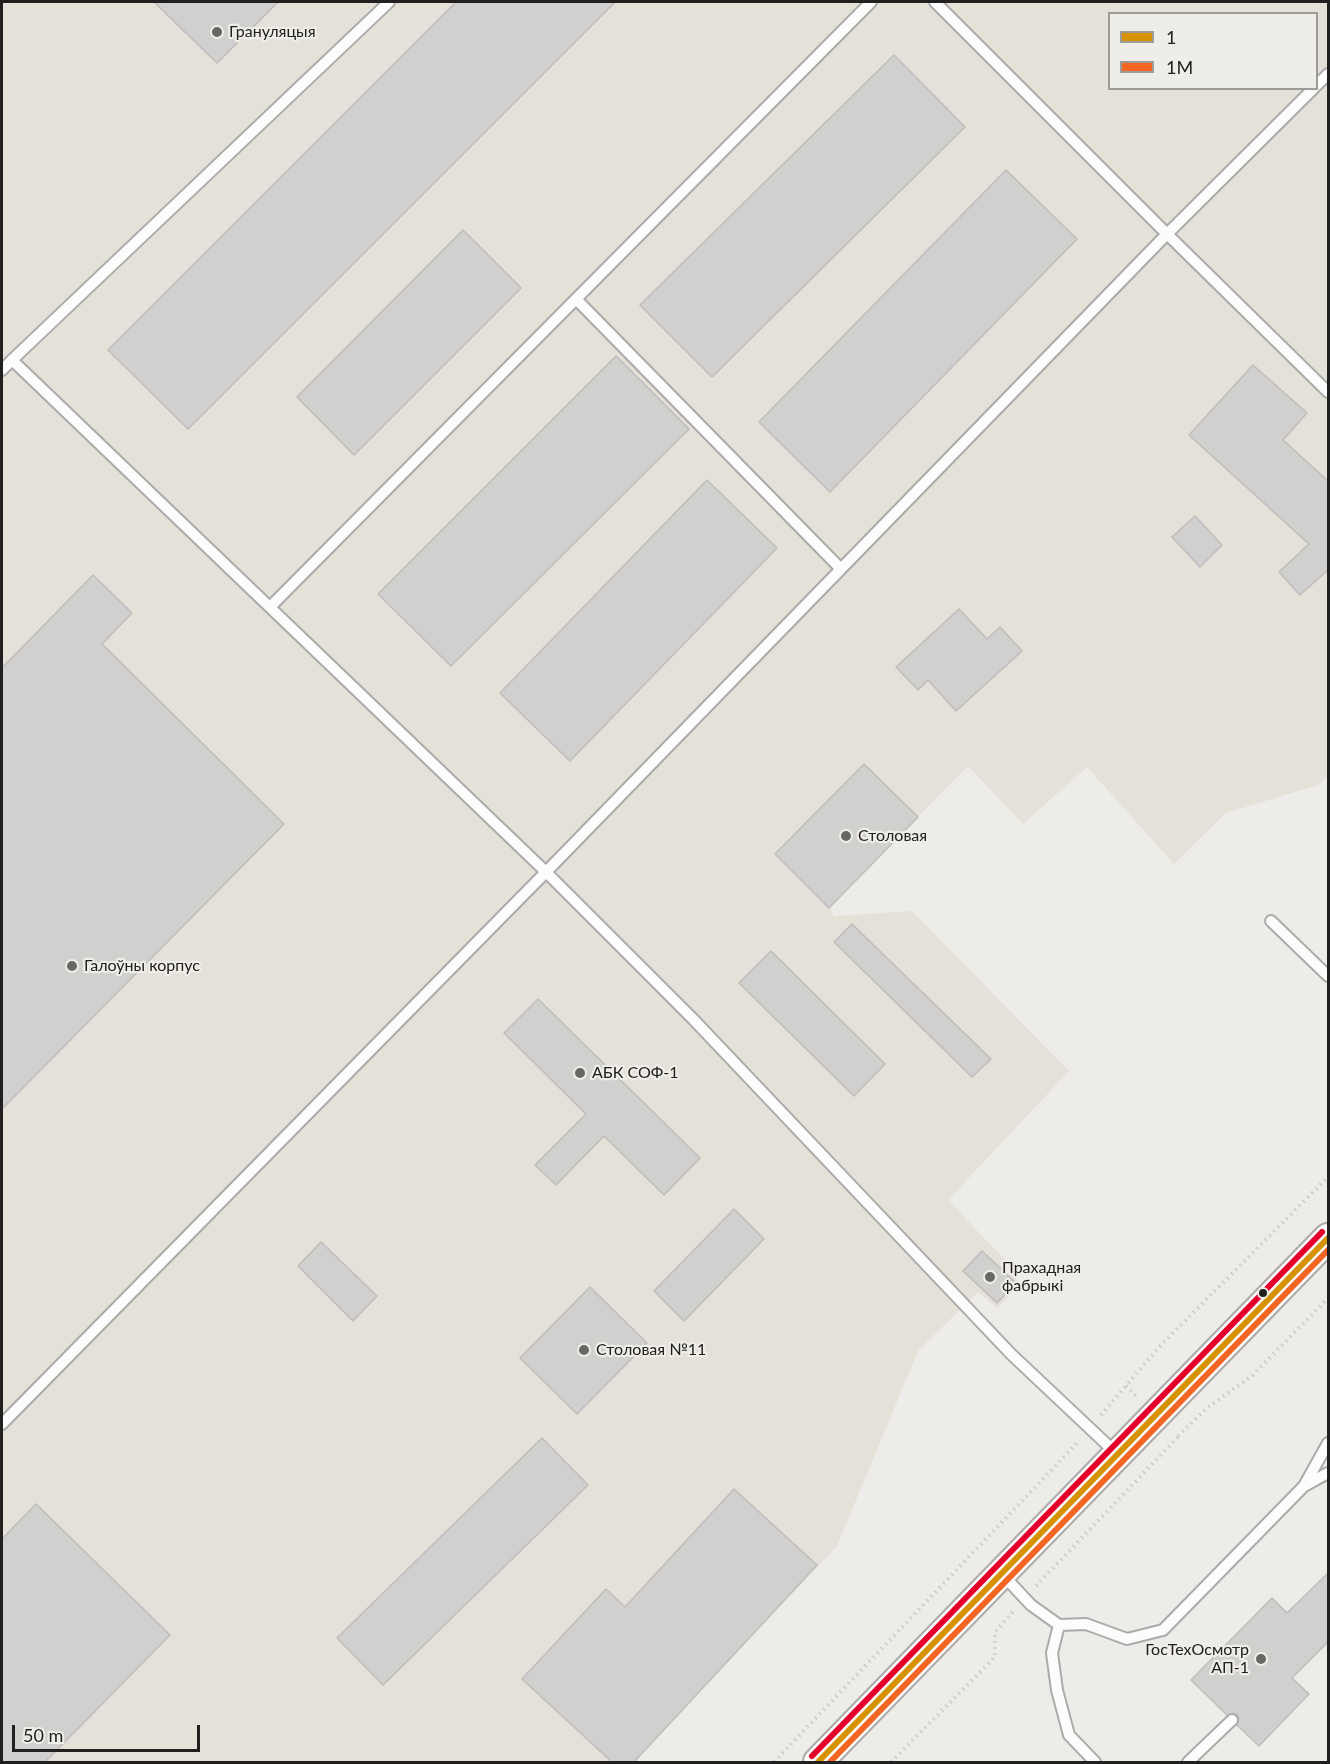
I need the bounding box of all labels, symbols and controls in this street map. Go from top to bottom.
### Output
legend [1108,12,1318,90]
place label: Грануляцыя [229,22,316,42]
marker: Грануляцыя [210,25,224,39]
text: 1 [1166,26,1176,48]
text: 1М [1166,56,1193,78]
place label: Столовая [858,826,927,846]
marker: Столовая [839,829,853,843]
place label: Галоўны корпус [84,956,200,976]
marker: Галоўны корпус [65,959,79,973]
place label: АБК СОФ-1 [592,1063,679,1083]
marker: АБК СОФ-1 [573,1066,587,1080]
place label: Прахадная фабрыкі [1002,1258,1081,1296]
marker: Прахадная фабрыкі [983,1270,997,1284]
unlabelled marker [1257,1287,1269,1299]
place label: Столовая №11 [596,1340,706,1360]
marker: Столовая №11 [577,1343,591,1357]
place label: ГосТехОсмотр АП-1 [1145,1640,1249,1678]
marker: ГосТехОсмотр АП-1 [1254,1652,1268,1666]
scale bar [15,1713,202,1751]
text: 50 m [23,1724,63,1746]

